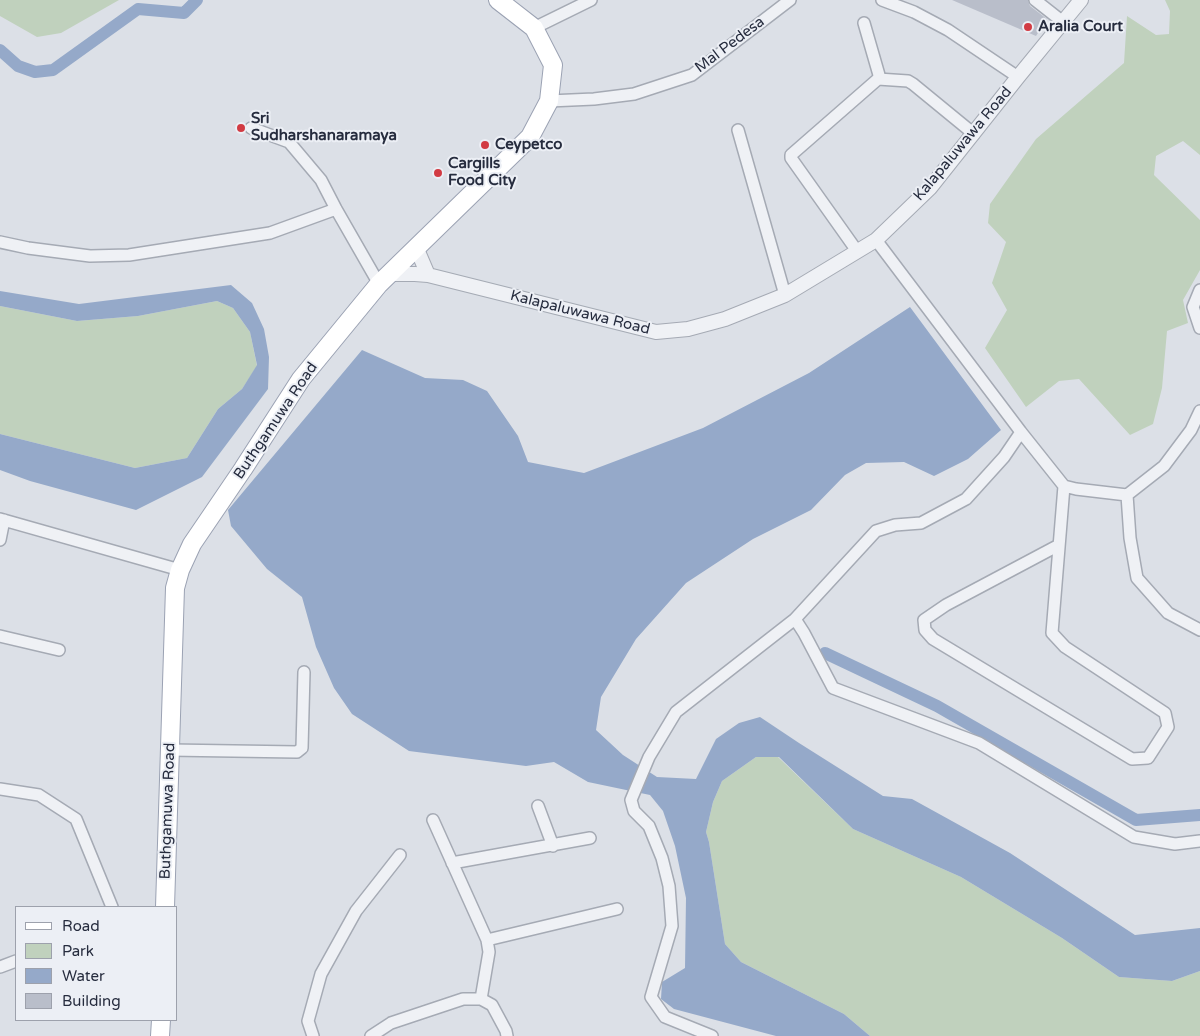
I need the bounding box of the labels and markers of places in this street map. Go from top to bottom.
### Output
place label: Aralia Court [1038,18,1123,36]
marker: Aralia Court [1022,21,1034,33]
place label: Sri Sudharshanaramaya [251,110,397,145]
marker: Sri Sudharshanaramaya [235,122,247,134]
place label: Ceypetco [495,136,562,154]
marker: Ceypetco [479,139,491,151]
place label: Cargills Food City [448,155,516,190]
marker: Cargills Food City [432,167,444,179]

